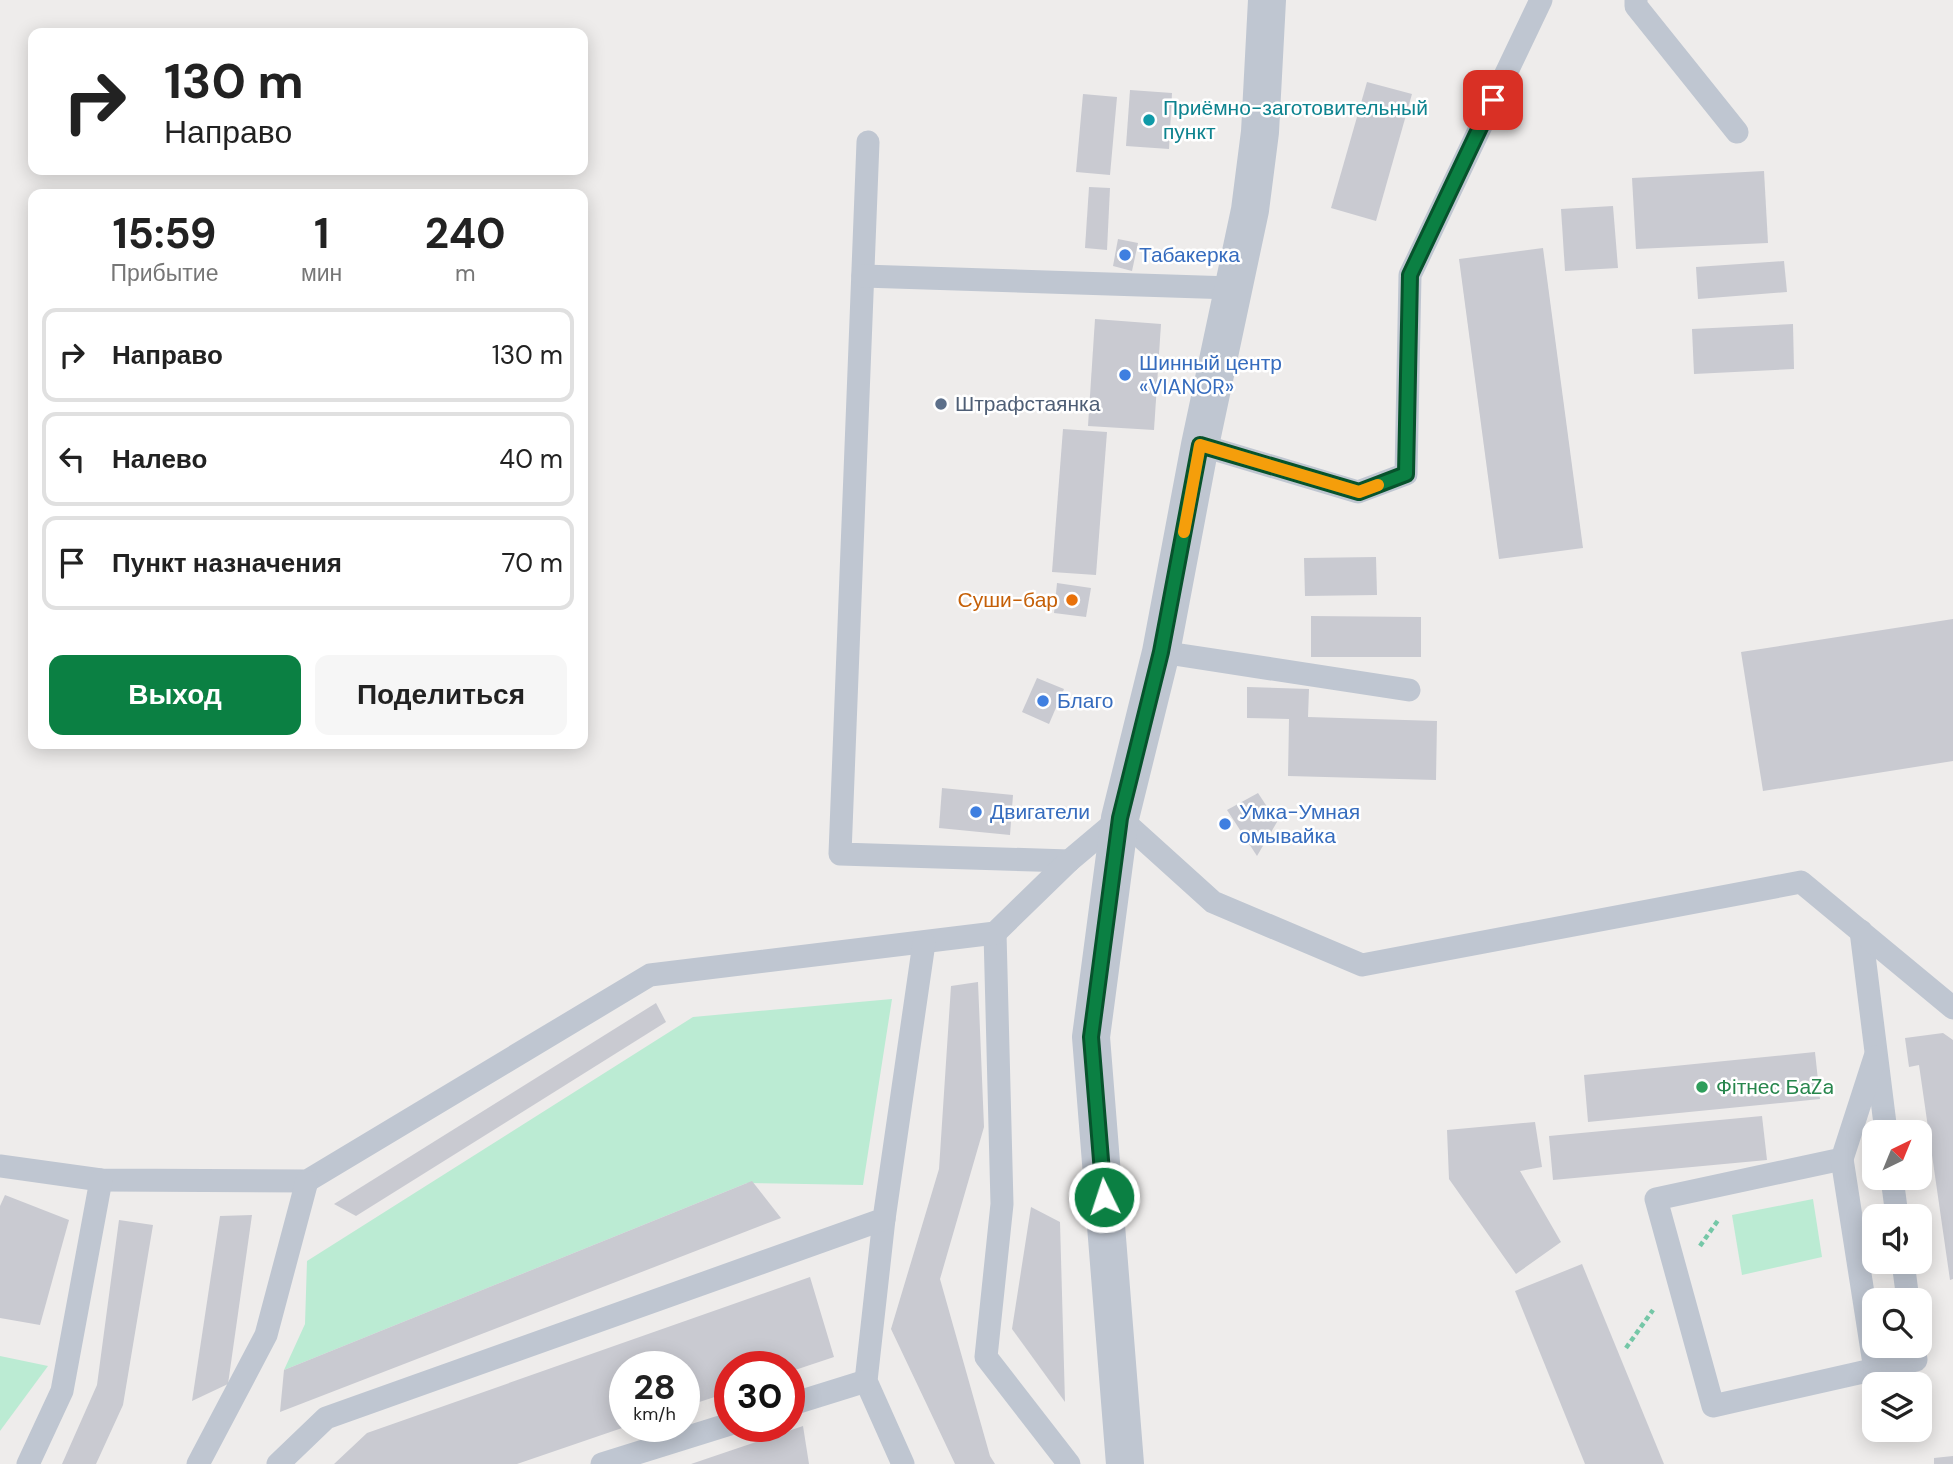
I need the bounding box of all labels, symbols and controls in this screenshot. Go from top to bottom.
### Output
text: 130 m [164,49,304,113]
icon: right [49,56,140,147]
pin [1463,70,1523,130]
icon: arrive [1474,81,1512,119]
place label: Приёмно-заготовительный пункт [1163,94,1428,146]
text: Направо [164,111,292,153]
marker: Приёмно-заготовительный пункт [1141,112,1157,128]
text: 15:59 [113,206,216,261]
text: 1 [314,206,329,261]
text: 240 [425,206,506,261]
place label: Табакерка [1139,241,1240,269]
marker: Табакерка [1117,247,1133,263]
text: Прибытие [110,258,219,288]
text: мин [301,258,342,288]
text: m [455,258,475,288]
icon: right [53,336,91,374]
text: Направо [112,338,223,372]
text: 130 m [492,338,563,372]
place label: Шинный центр «VIANOR» [1139,349,1282,401]
marker: Шинный центр «VIANOR» [1117,367,1133,383]
place label: Штрафстаянка [955,390,1101,418]
marker: Штрафстаянка [933,396,949,412]
icon: left [53,440,91,478]
text: Налево [112,442,207,476]
text: 40 m [499,442,563,476]
icon: arrive [53,544,91,582]
text: Пункт назначения [112,546,342,580]
text: 70 m [502,546,563,580]
place label: Суши-бар [957,586,1058,614]
marker: Суши-бар [1064,592,1080,608]
button: Выход [49,655,301,735]
button: Поделиться [315,655,567,735]
place label: Благо [1057,687,1113,715]
marker: Благо [1035,693,1051,709]
place label: Двигатели [990,798,1090,826]
place label: Умка-Умная омывайка [1239,798,1360,850]
marker: Двигатели [968,804,984,820]
marker: Умка-Умная омывайка [1217,816,1233,832]
place label: Фітнес БаZa [1716,1073,1834,1101]
marker: Фітнес БаZa [1694,1079,1710,1095]
north arrow [1862,1120,1932,1190]
map controls [1862,1120,1932,1442]
position arrow [1067,1160,1141,1234]
button: sound [1862,1204,1932,1274]
button: search [1862,1288,1932,1358]
speed limit sign: 30 [714,1351,805,1442]
text: 28 [633,1364,676,1410]
button: layers [1862,1372,1932,1442]
text: km/h [633,1402,676,1426]

